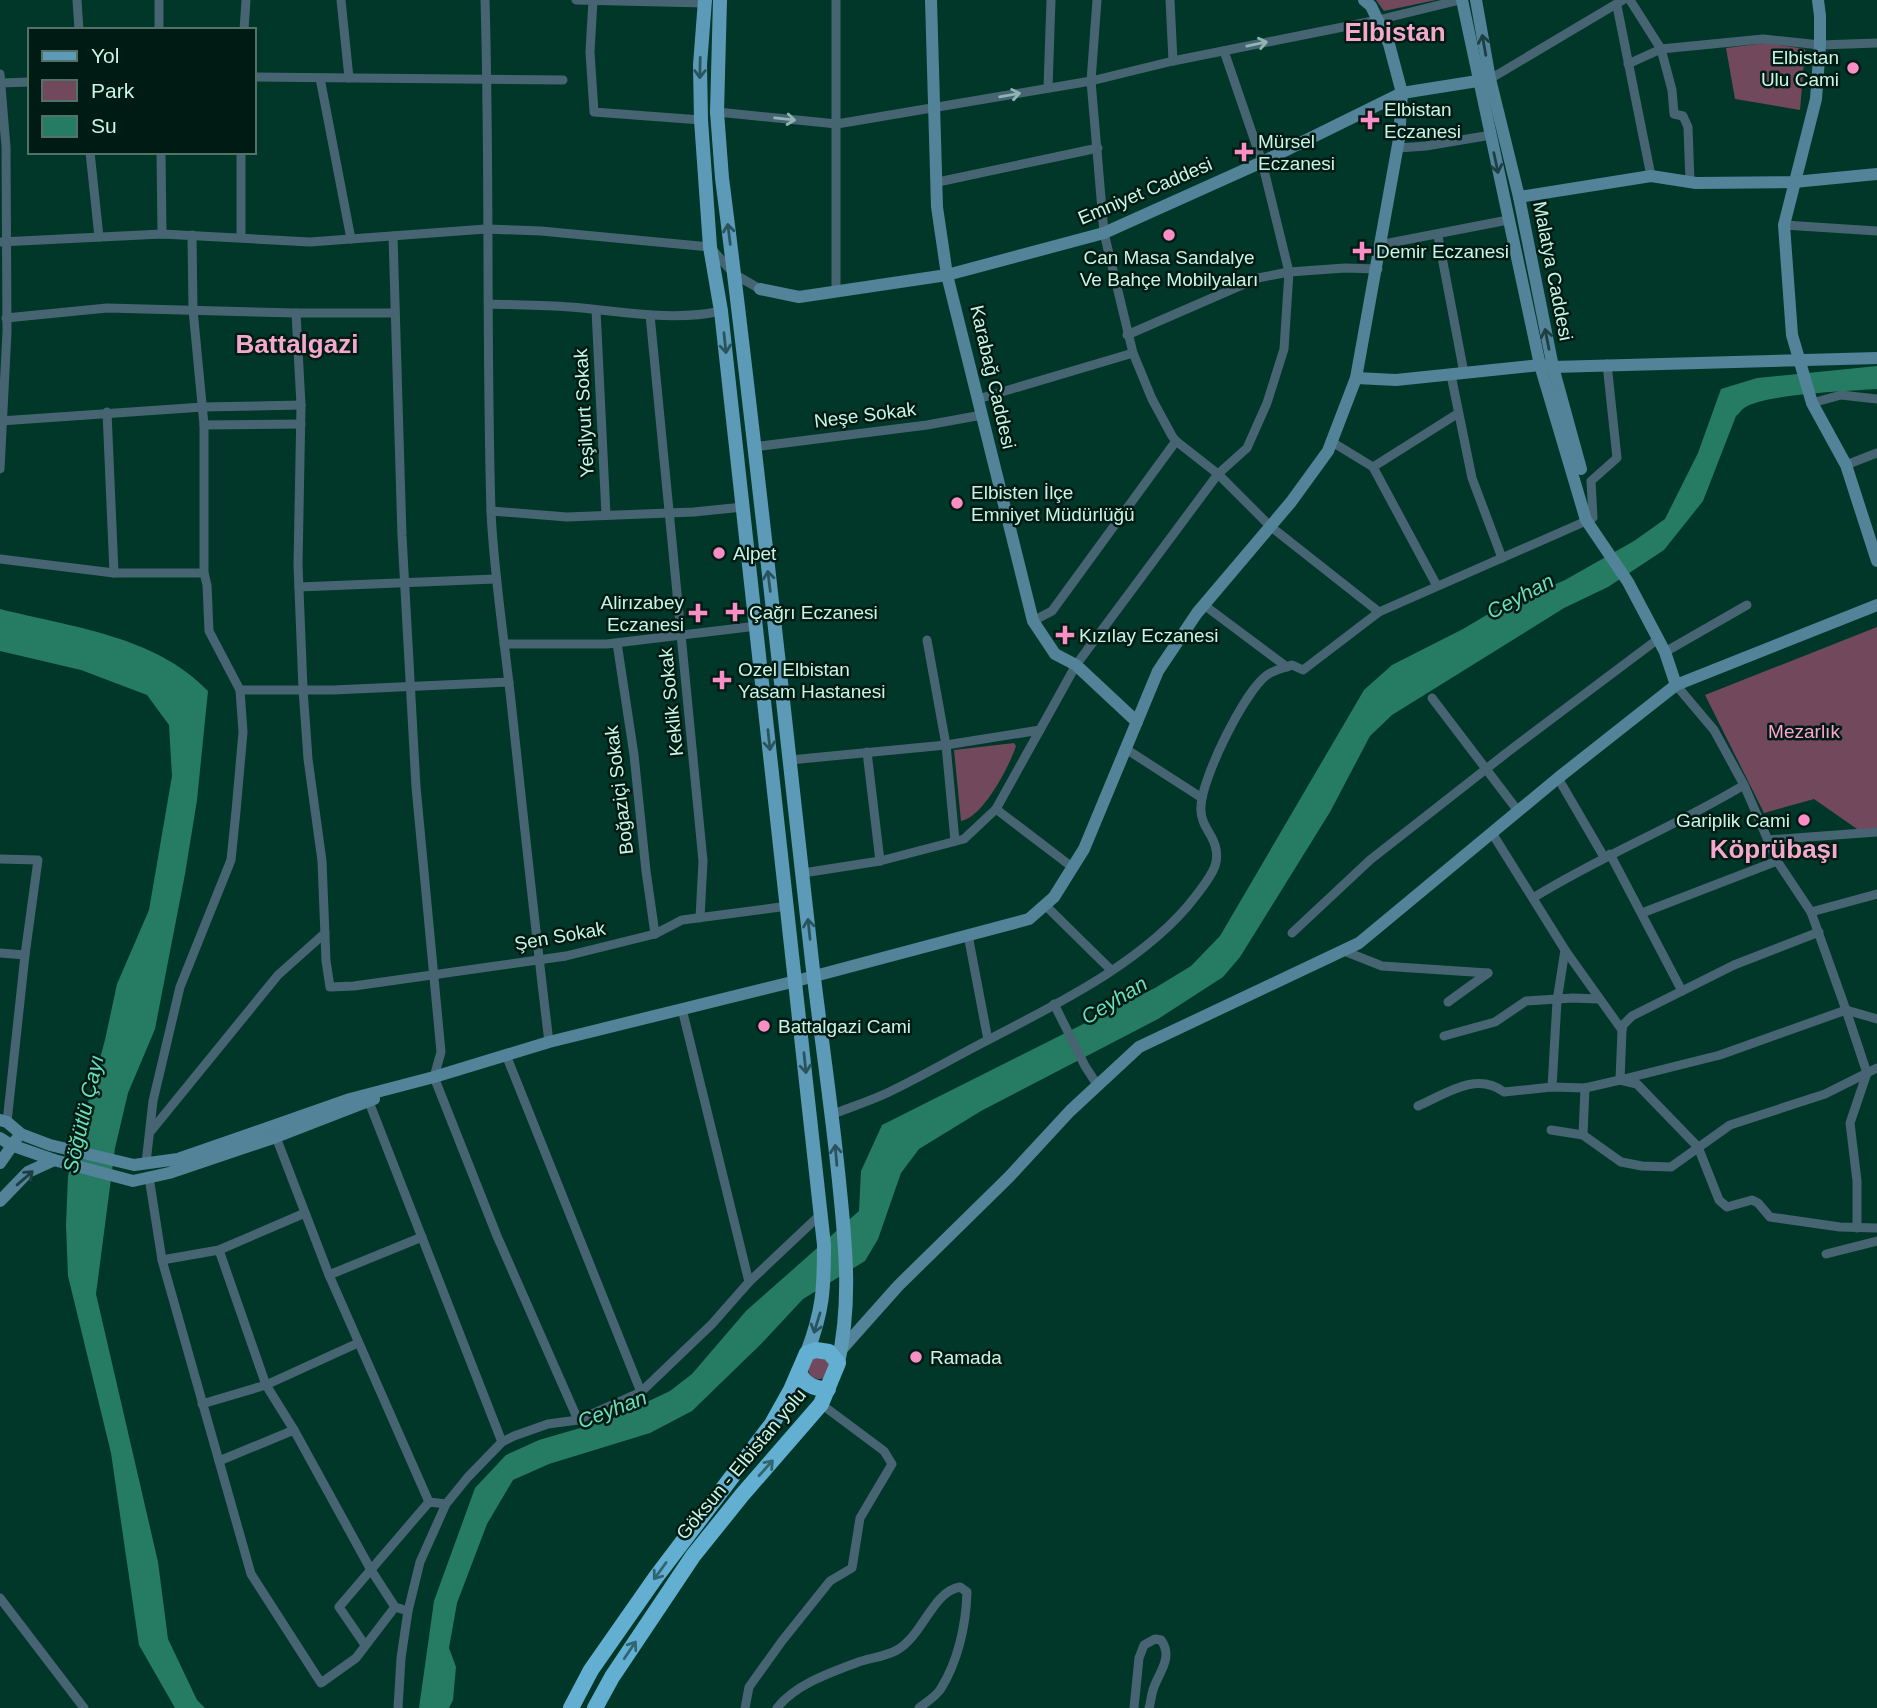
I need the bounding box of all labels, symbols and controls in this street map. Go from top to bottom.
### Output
district label: Elbistan [1344,17,1446,47]
legend [28,28,256,154]
one-way arrow [1477,34,1490,57]
one-way arrow [1245,37,1267,51]
text: Yol [91,44,119,67]
place label: Elbistan Ulu Cami [1761,47,1839,90]
one-way arrow [694,56,707,79]
marker: Elbistan Ulu Cami [1845,60,1861,76]
text: Park [91,79,135,102]
one-way arrow [998,87,1021,101]
place label: Elbistan Eczanesi [1384,99,1461,142]
one-way arrow [773,112,796,125]
marker: Elbistan Eczanesi [1362,112,1378,128]
text: Su [91,114,117,137]
place label: Mürsel Eczanesi [1258,131,1335,174]
marker: Mürsel Eczanesi [1236,144,1252,160]
one-way arrow [1490,151,1504,174]
street label: Emniyet Caddesi [1075,153,1215,229]
street label: Malatya Caddesi [1529,200,1577,342]
one-way arrow [723,223,736,246]
marker: Can Masa Sandalye Ve Bahçe Mobilyaları [1161,227,1177,243]
place label: Demir Eczanesi [1376,241,1509,262]
marker: Demir Eczanesi [1354,243,1370,259]
place label: Can Masa Sandalye Ve Bahçe Mobilyaları [1080,247,1258,290]
street label: Karabağ Caddesi [966,303,1020,451]
one-way arrow [1540,328,1554,351]
district label: Battalgazi [236,329,358,359]
one-way arrow [718,331,731,354]
street label: Yeşilyurt Sokak [570,347,598,478]
street label: Neşe Sokak [813,398,918,432]
place label: Elbisten İlçe Emniyet Müdürlüğü [971,482,1135,525]
marker: Elbisten İlçe Emniyet Müdürlüğü [949,495,965,511]
place label: Alpet [733,543,777,564]
marker: Alpet [711,545,727,561]
water label: Ceyhan [1483,569,1557,623]
one-way arrow [762,571,775,593]
place label: Alirızabey Eczanesi [601,592,685,635]
place label: Çağrı Eczanesi [749,602,878,623]
marker: Çağrı Eczanesi [727,604,743,620]
marker: Alirızabey Eczanesi [690,605,706,621]
place label: Kızılay Eczanesi [1079,625,1218,646]
marker: Kızılay Eczanesi [1057,627,1073,643]
street label: Keklik Sokak [655,646,687,757]
place label: Ozel Elbistan Yasam Hastanesi [738,659,886,702]
marker: Ozel Elbistan Yasam Hastanesi [712,670,732,690]
park label: Mezarlık [1768,721,1840,742]
street label: Boğaziçi Sokak [601,724,637,856]
one-way arrow [763,728,776,750]
place label: Gariplik Cami [1676,810,1790,831]
marker: Gariplik Cami [1796,812,1812,828]
district label: Köprübaşı [1710,834,1838,864]
street label: Şen Sokak [513,918,608,954]
one-way arrow [802,918,815,941]
water label: Ceyhan [1077,972,1151,1028]
place label: Battalgazi Cami [778,1016,911,1037]
marker: Battalgazi Cami [756,1018,772,1034]
one-way arrow [799,1051,812,1074]
water label: Söğütlü Çayı [58,1053,108,1175]
one-way arrow [830,1144,843,1167]
one-way arrow [15,1170,33,1186]
one-way arrow [810,1312,823,1334]
place label: Ramada [930,1347,1002,1368]
marker: Ramada [908,1349,924,1365]
street label: Göksun - Elbistan yolu [672,1384,810,1544]
water label: Ceyhan [574,1385,650,1433]
one-way arrow [758,1459,774,1477]
one-way arrow [653,1562,668,1580]
one-way arrow [623,1640,637,1660]

